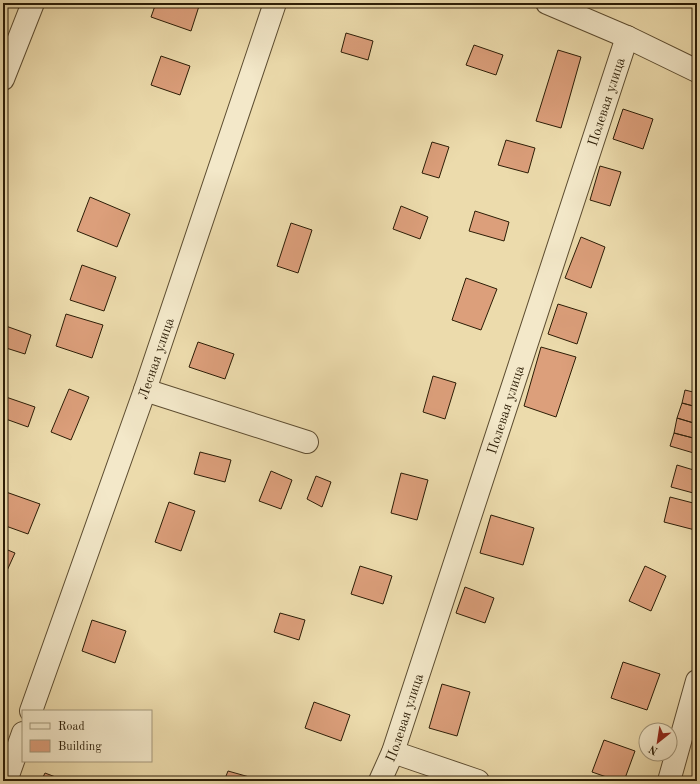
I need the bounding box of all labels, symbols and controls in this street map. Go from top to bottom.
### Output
street label: Полевая улица [586,56,628,148]
street label: Лесная улица [136,316,177,401]
street label: Полевая улица [485,364,527,456]
street label: Полевая улица [383,672,426,764]
legend [22,710,152,762]
text: Road [58,721,85,733]
north arrow [638,722,678,762]
text: Building [58,741,102,753]
text: N [647,742,660,756]

